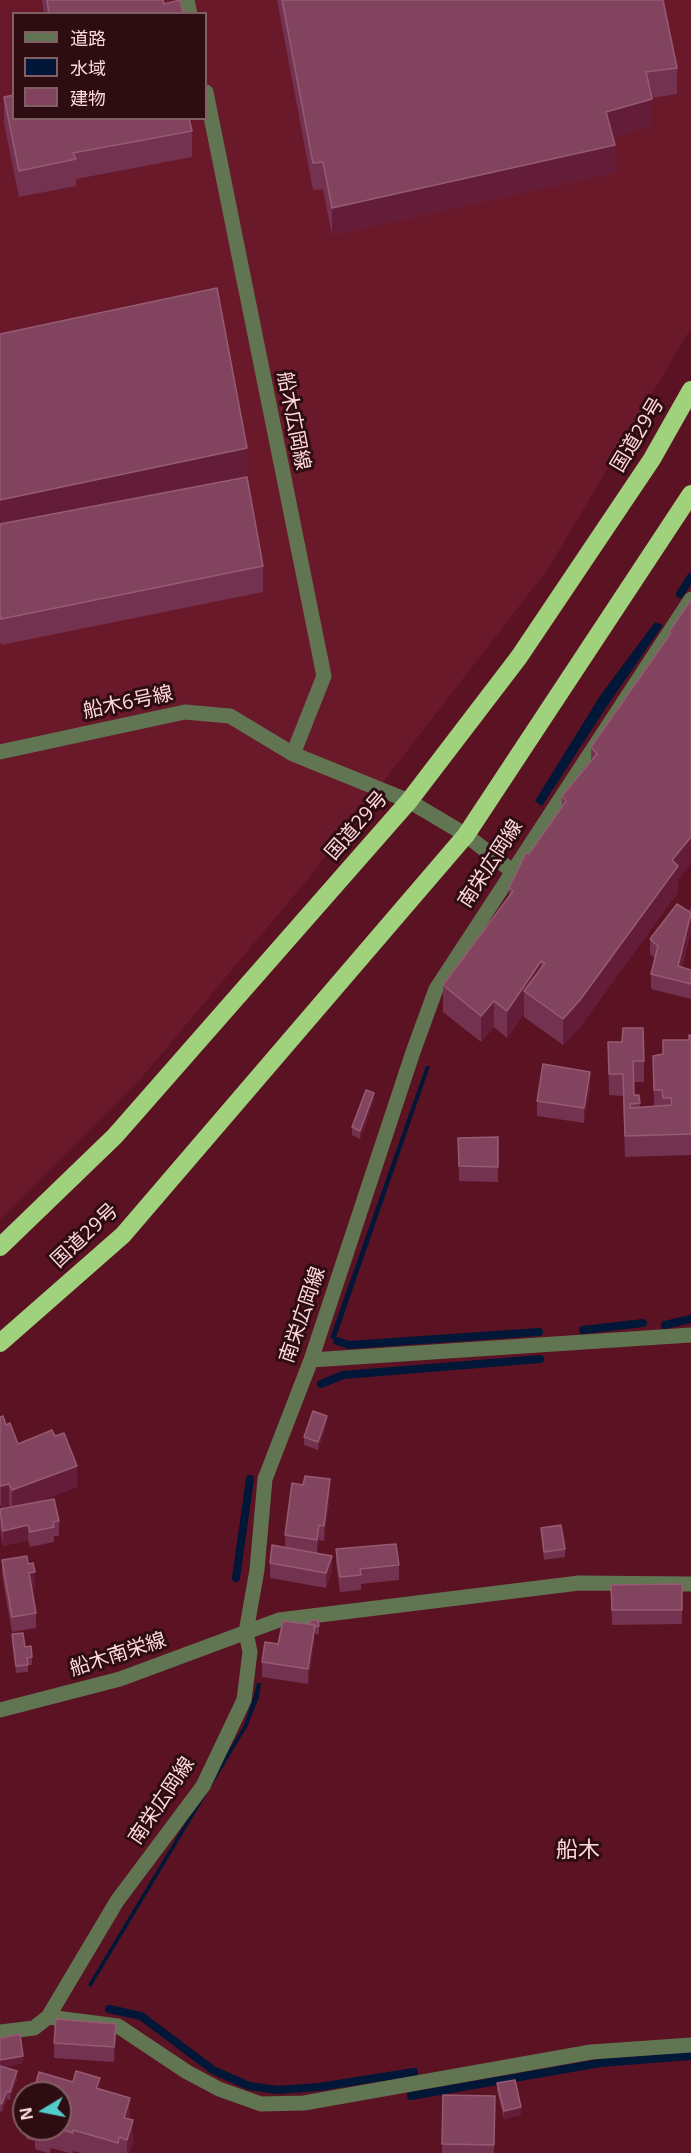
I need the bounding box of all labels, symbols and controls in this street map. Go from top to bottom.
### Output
legend [12,12,207,120]
text: 道路 [70,26,106,50]
text: 水域 [70,56,106,80]
text: 建物 [70,86,106,110]
street label: 船木広岡線 [272,370,314,472]
street label: 国道29号 [606,393,670,477]
street label: 船木6号線 [81,682,175,724]
street label: 国道29号 [321,787,393,865]
street label: 南栄広岡線 [454,816,528,912]
street label: 国道29号 [47,1199,123,1273]
street label: 南栄広岡線 [275,1264,331,1366]
street label: 船木南栄線 [67,1628,169,1682]
street label: 南栄広岡線 [124,1753,200,1849]
district label: 船木 [556,1838,600,1864]
north arrow [12,2081,72,2141]
text: N [14,2105,38,2122]

